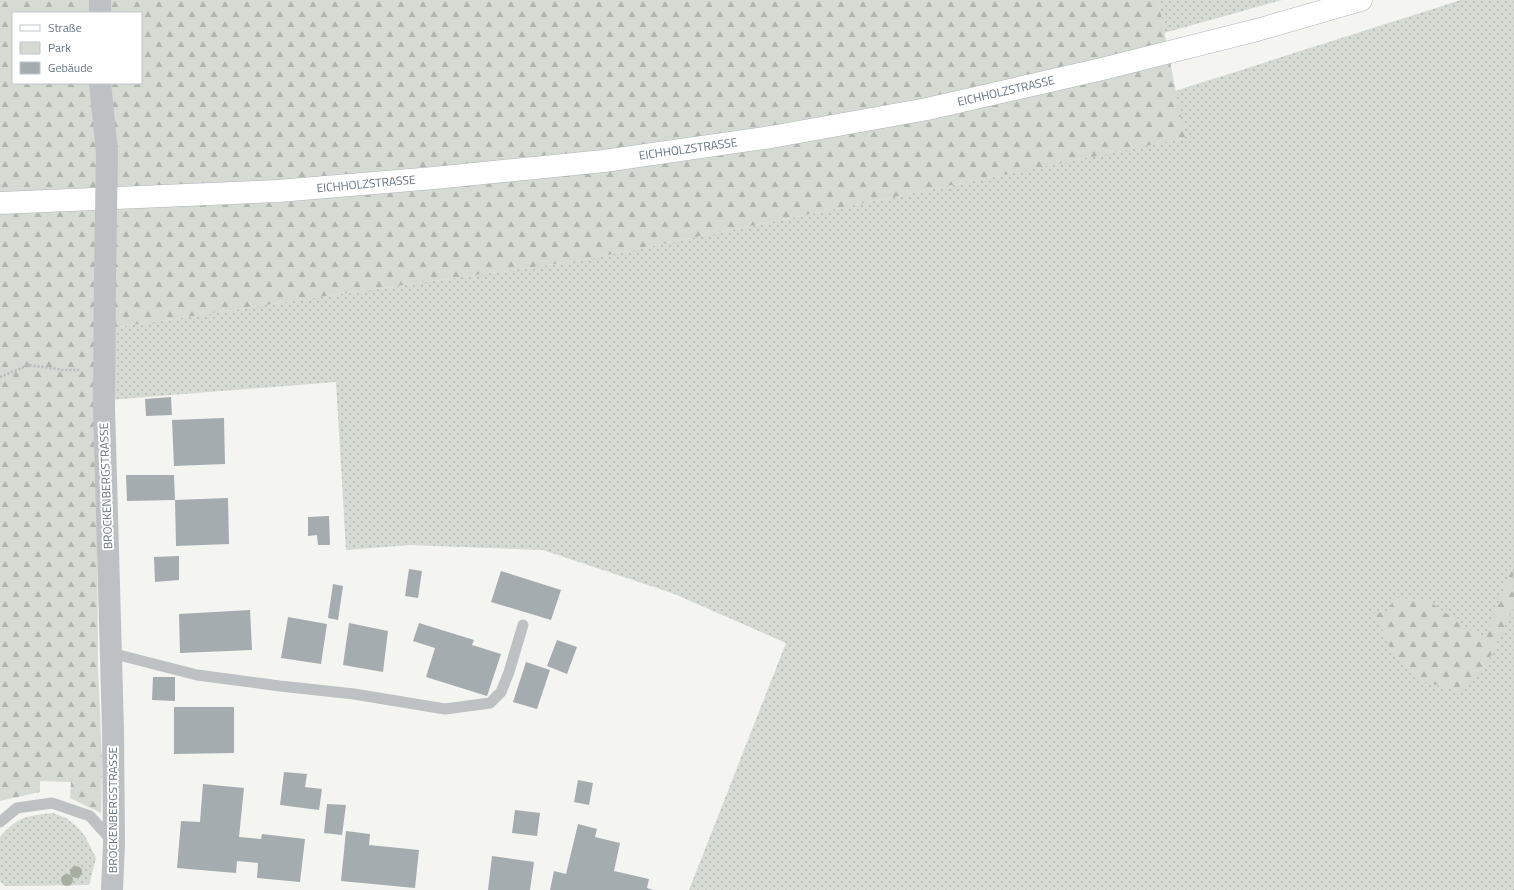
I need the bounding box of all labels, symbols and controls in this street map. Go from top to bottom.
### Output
legend [12,12,142,84]
text: Straße [48,18,82,37]
text: Park [48,38,71,57]
text: Gebäude [48,58,93,77]
street label: EICHHOLZSTRASSE [955,70,1057,111]
street label: EICHHOLZSTRASSE [637,132,739,165]
street label: EICHHOLZSTRASSE [316,170,417,197]
street label: BROCKENBERGSTRASSE [94,422,117,550]
street label: BROCKENBERGSTRASSE [103,746,122,873]

